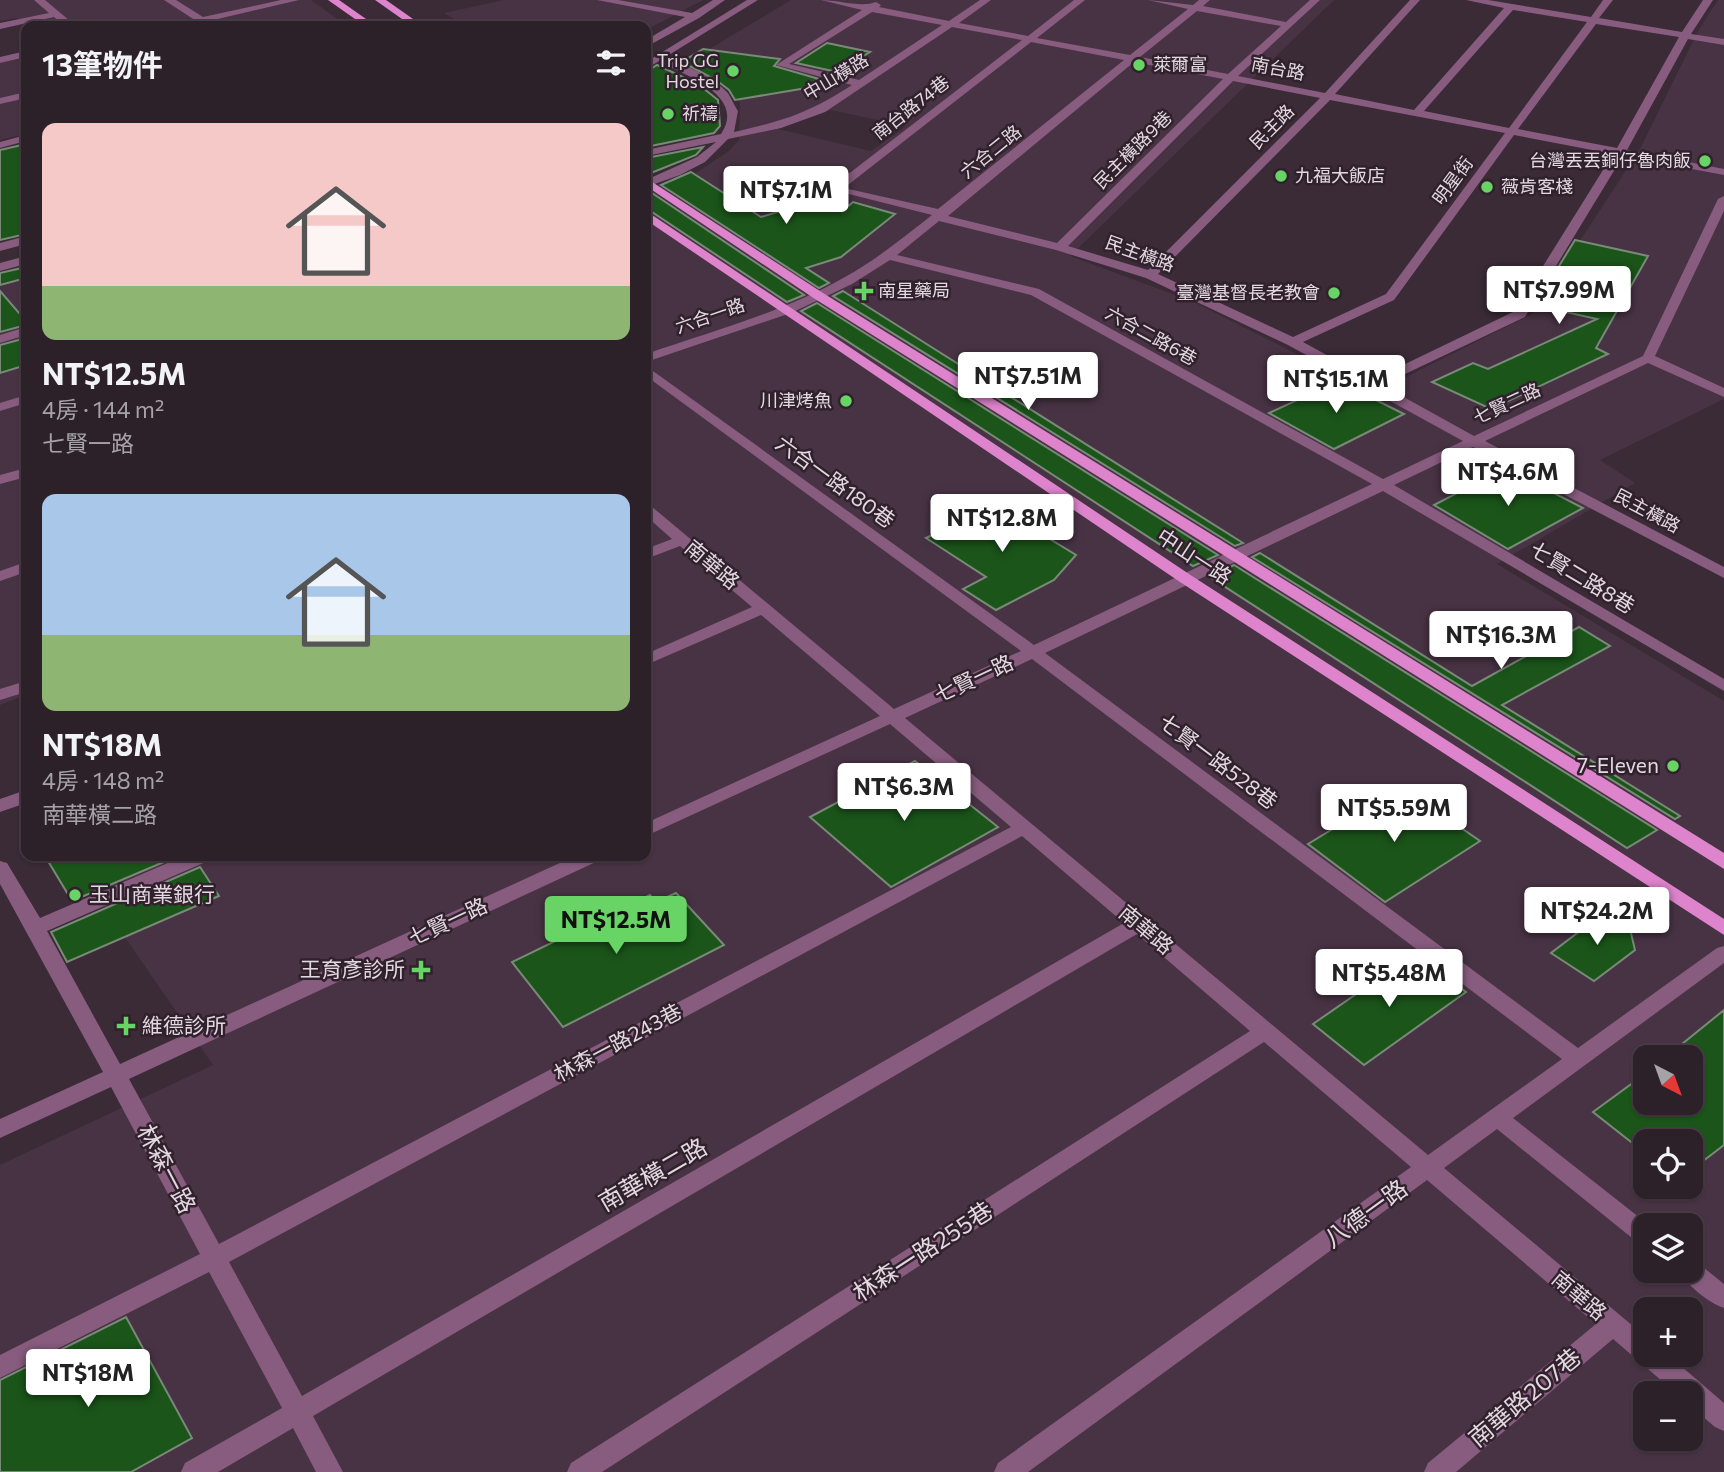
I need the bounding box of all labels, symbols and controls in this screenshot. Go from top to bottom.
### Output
icon: filters [592,44,630,82]
text: 13筆物件 [42,45,163,82]
street label: 中山橫路 [799,48,872,104]
place label: Trip GG Hostel [657,49,719,92]
street label: 南台路 [1250,52,1307,84]
place label: 萊爾富 [1153,53,1207,75]
marker: 萊爾富 [1131,57,1147,73]
marker: Trip GG Hostel [725,63,741,79]
street label: 南台路74巷 [868,70,953,144]
street label: 民主路 [1244,99,1298,153]
place label: 祈禱 [682,102,718,124]
marker: 祈禱 [660,106,676,122]
street label: 民主橫路9巷 [1089,106,1176,193]
street label: 六合二路 [955,120,1025,182]
place label: 台灣丟丟銅仔魯肉飯 [1529,149,1691,171]
street label: 明星街 [1427,152,1477,209]
marker: 台灣丟丟銅仔魯肉飯 [1697,153,1713,169]
place label: 九福大飯店 [1295,164,1385,186]
pin: NT$7.1M [721,166,851,226]
icon: home [273,168,399,294]
marker: 九福大飯店 [1273,168,1289,184]
text: NT$7.1M [739,175,833,203]
place label: 薇肯客棧 [1501,175,1573,197]
marker: 薇肯客棧 [1479,179,1495,195]
street label: 民主橫路 [1103,230,1178,276]
pin: NT$7.99M [1487,266,1631,326]
text: NT$7.99M [1503,275,1615,303]
place label: 南星藥局 [878,279,950,301]
place label: 臺灣基督長老教會 [1176,281,1320,303]
marker: 南星藥局 [856,283,872,299]
marker: 臺灣基督長老教會 [1326,285,1342,301]
street label: 六合一路 [672,293,747,337]
street label: 六合二路6巷 [1102,301,1201,369]
pin: NT$7.51M [956,352,1100,412]
text: NT$12.5M [42,354,186,391]
pin: NT$15.1M [1264,356,1408,415]
text: NT$7.51M [974,361,1082,389]
text: NT$15.1M [1283,364,1389,392]
street label: 七賢二路 [1469,378,1544,428]
place label: 川津烤魚 [760,389,832,411]
marker: 川津烤魚 [838,393,854,409]
text: 4房 · 144 m² [42,395,164,423]
text: 七賢一路 [42,429,134,457]
street label: 六合一路180巷 [772,429,900,532]
pin: NT$4.6M [1443,448,1573,508]
text: NT$4.6M [1457,457,1559,485]
street label: 民主橫路 [1611,484,1684,537]
pin: NT$12.8M [930,494,1074,554]
text: NT$12.8M [947,503,1057,531]
street label: 中山一路 [1153,522,1237,589]
street label: 南華路 [681,534,745,594]
street label: 七賢二路8巷 [1526,536,1640,618]
icon: home [273,539,399,665]
pin: NT$16.3M [1429,612,1573,671]
text: NT$16.3M [1445,620,1557,648]
street label: 七賢一路 [930,649,1017,707]
street label: 七賢一路528巷 [1155,708,1283,813]
text: NT$18M [42,725,162,762]
place label: 7-Eleven [1577,752,1659,777]
marker: 7-Eleven [1665,758,1681,774]
pin: NT$6.3M [839,764,969,823]
text: 4房 · 148 m² [42,766,164,794]
text: NT$6.3M [854,772,954,800]
pin: NT$5.59M [1322,784,1466,844]
text: NT$5.59M [1337,793,1451,821]
text: 南華橫二路 [42,800,157,828]
place label: 玉山商業銀行 [89,881,215,906]
marker: 玉山商業銀行 [67,887,83,903]
pin: NT$24.2M [1525,888,1669,947]
street label: 七賢一路 [404,892,491,950]
text: NT$24.2M [1540,896,1654,924]
pin: NT$12.5M [544,897,688,956]
street label: 南華路 [1115,899,1179,959]
text: NT$12.5M [561,905,671,933]
pin: NT$5.48M [1317,950,1461,1009]
place label: 王育彥診所 [300,956,405,981]
text: NT$5.48M [1332,958,1446,986]
marker: 王育彥診所 [411,960,431,980]
street label: 林森一路243巷 [549,998,685,1086]
place label: 維德診所 [142,1012,226,1037]
marker: 維德診所 [116,1016,136,1036]
north arrow [1633,1045,1703,1115]
map controls [1633,1045,1703,1451]
street label: 林森一路 [132,1119,203,1217]
button: locate [1633,1129,1703,1199]
street label: 南華橫二路 [593,1131,711,1216]
street label: 八德一路 [1318,1173,1412,1253]
street label: 林森一路255巷 [847,1195,998,1307]
button: layers [1633,1213,1703,1283]
street label: 南華路 [1548,1265,1612,1325]
button: + [1633,1297,1703,1367]
street label: 南華路207巷 [1462,1342,1586,1452]
pin: NT$18M [31,1350,145,1409]
text: NT$18M [42,1358,134,1386]
button: − [1633,1381,1703,1451]

